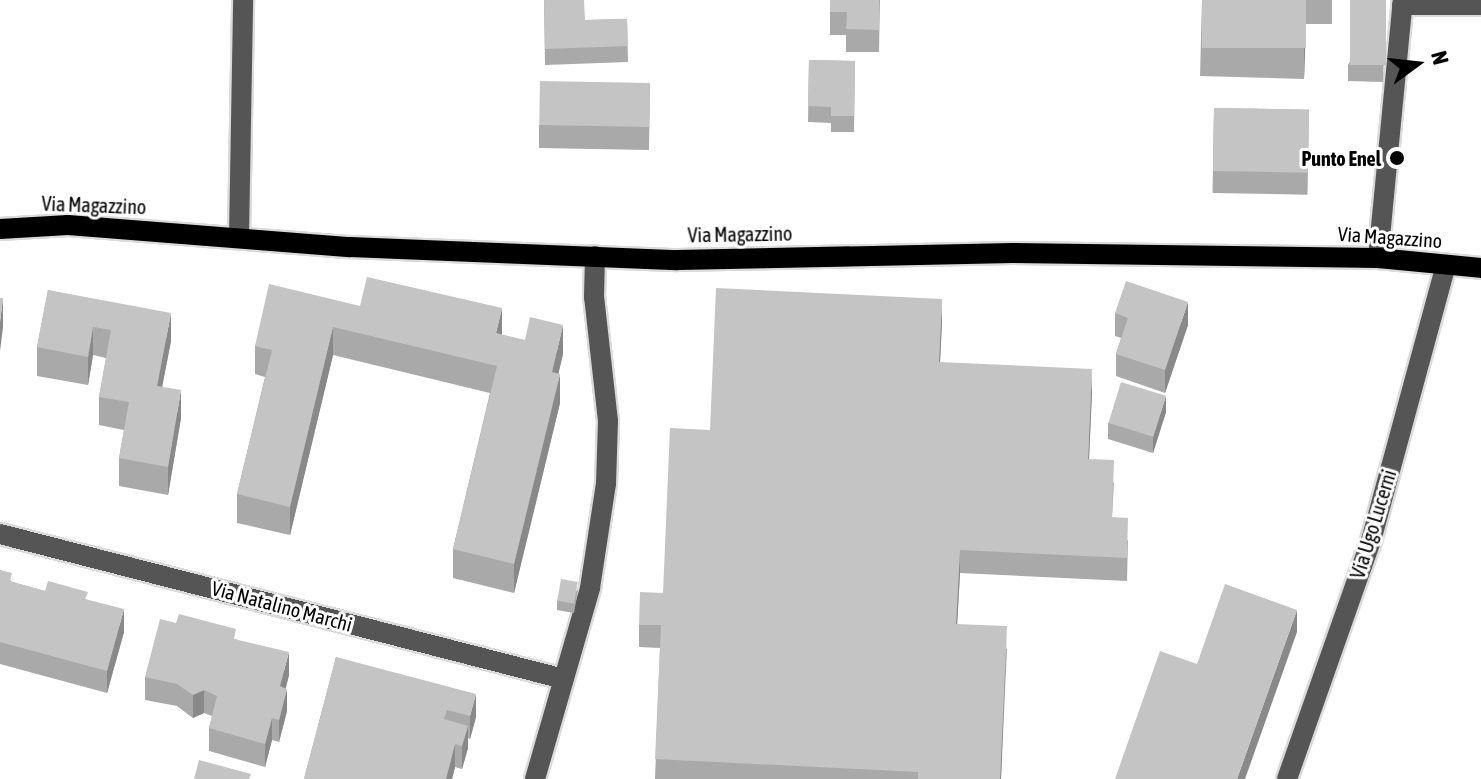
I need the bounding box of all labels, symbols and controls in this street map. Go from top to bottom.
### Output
north arrow [1377,24,1457,104]
text: N [1426,48,1454,67]
place label: Punto Enel [1302,146,1381,170]
marker: Punto Enel [1388,149,1406,167]
street label: Via Magazzino [41,191,147,219]
street label: Via Magazzino [687,221,793,247]
street label: Via Magazzino [1337,221,1443,253]
street label: Via Ugo Lucerni [1345,467,1401,581]
street label: Via Natalino Marchi [209,576,355,636]

